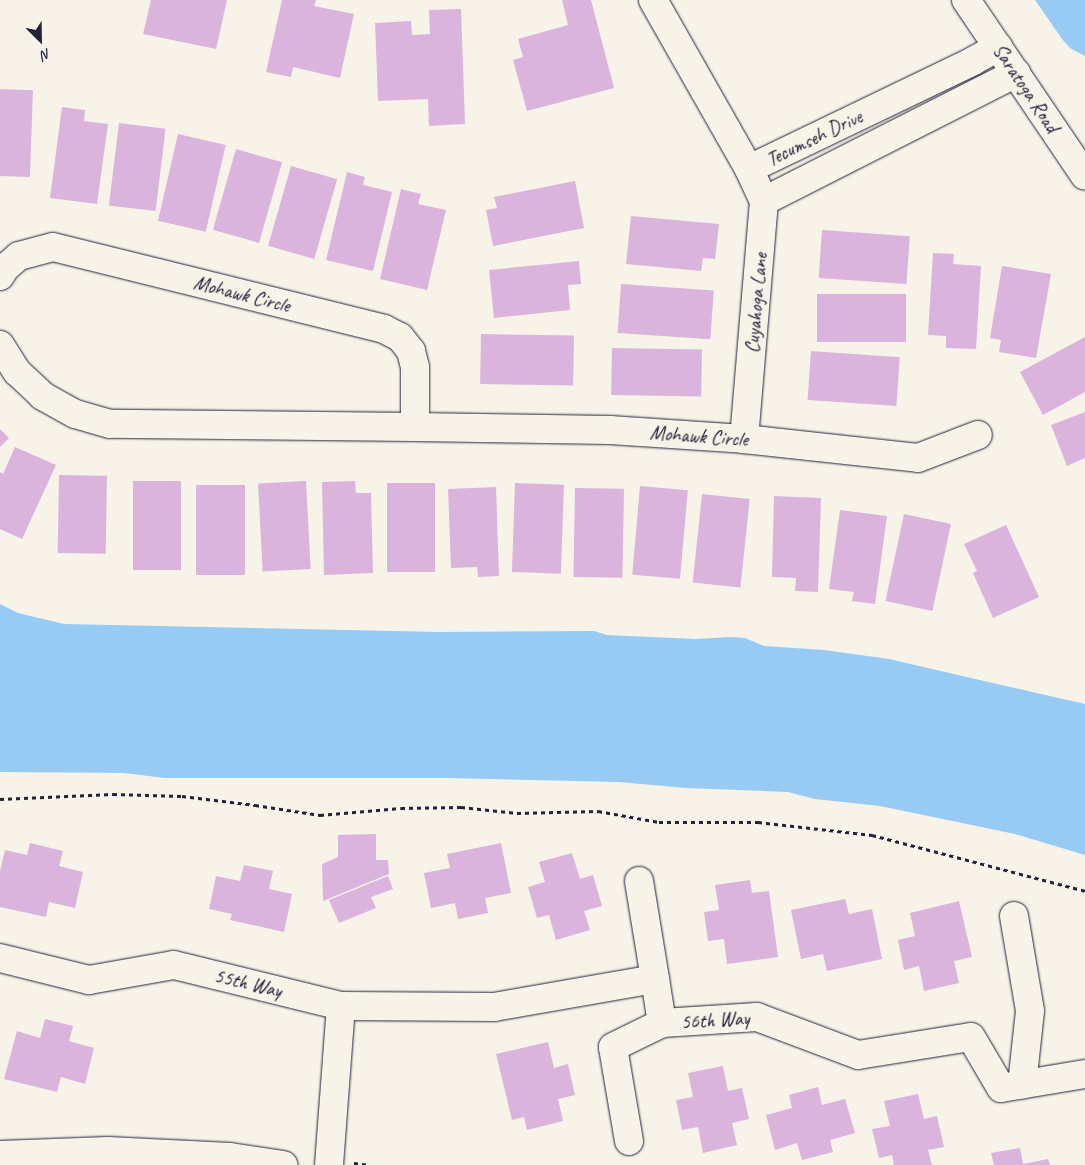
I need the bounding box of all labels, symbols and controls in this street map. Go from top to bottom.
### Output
north arrow [15,15,65,65]
street label: Saratoga Road [988,39,1064,137]
text: N [39,45,53,64]
street label: Tecumseh Drive [762,104,866,172]
street label: Cuyahoga Lane [740,252,772,354]
street label: Mohawk Circle [191,270,293,318]
street label: Mohawk Circle [649,421,749,451]
street label: 55th Way [212,963,284,1003]
street label: 56th Way [680,1006,750,1034]

